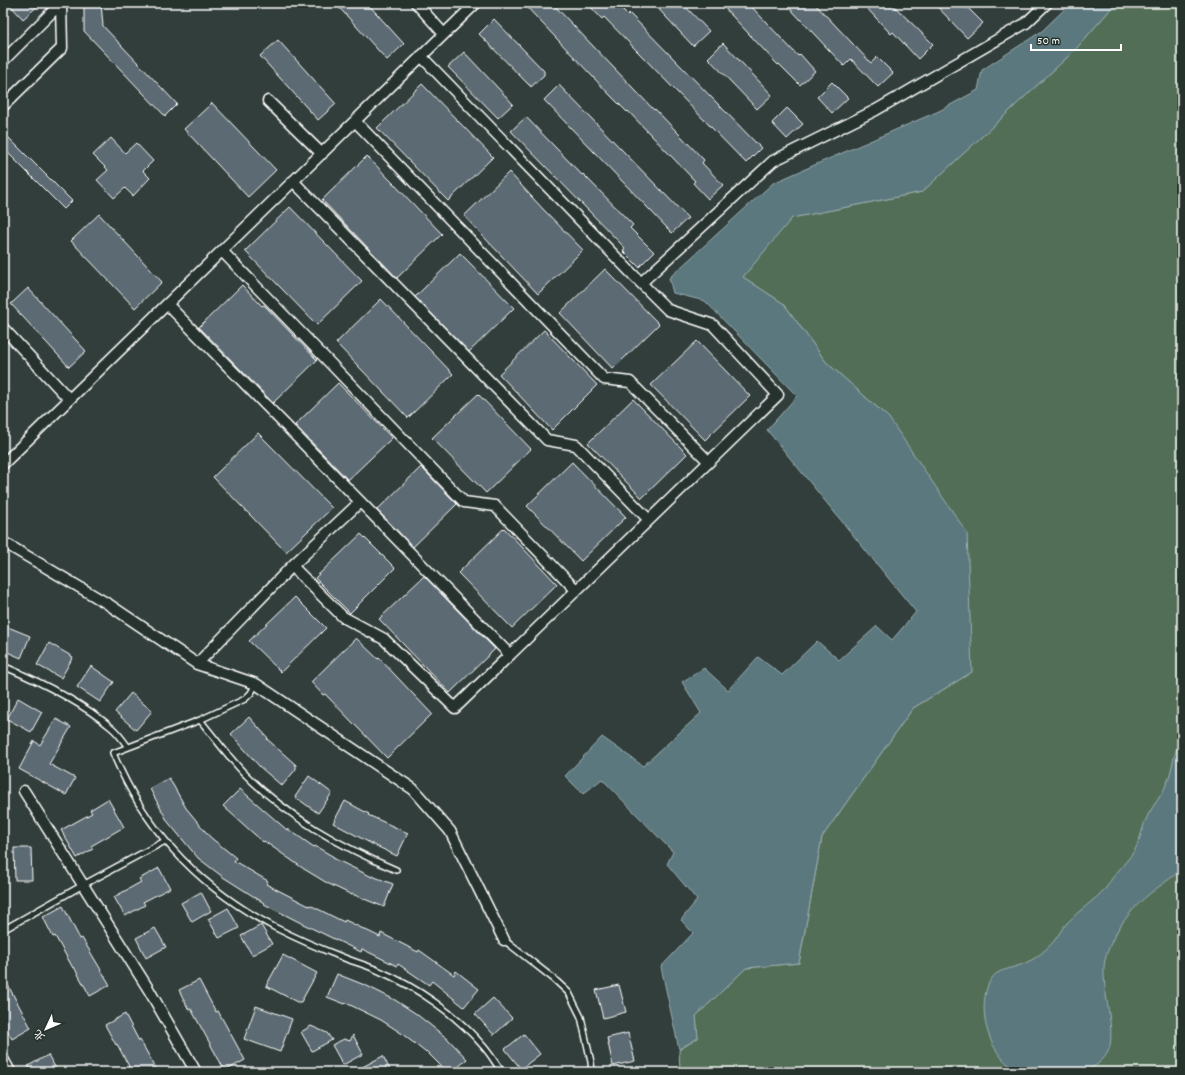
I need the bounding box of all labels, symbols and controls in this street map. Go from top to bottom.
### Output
scale bar [1031,26,1121,52]
text: 50 m [1037,33,1060,50]
north arrow [26,1009,66,1049]
text: 北 [31,1025,50,1044]

